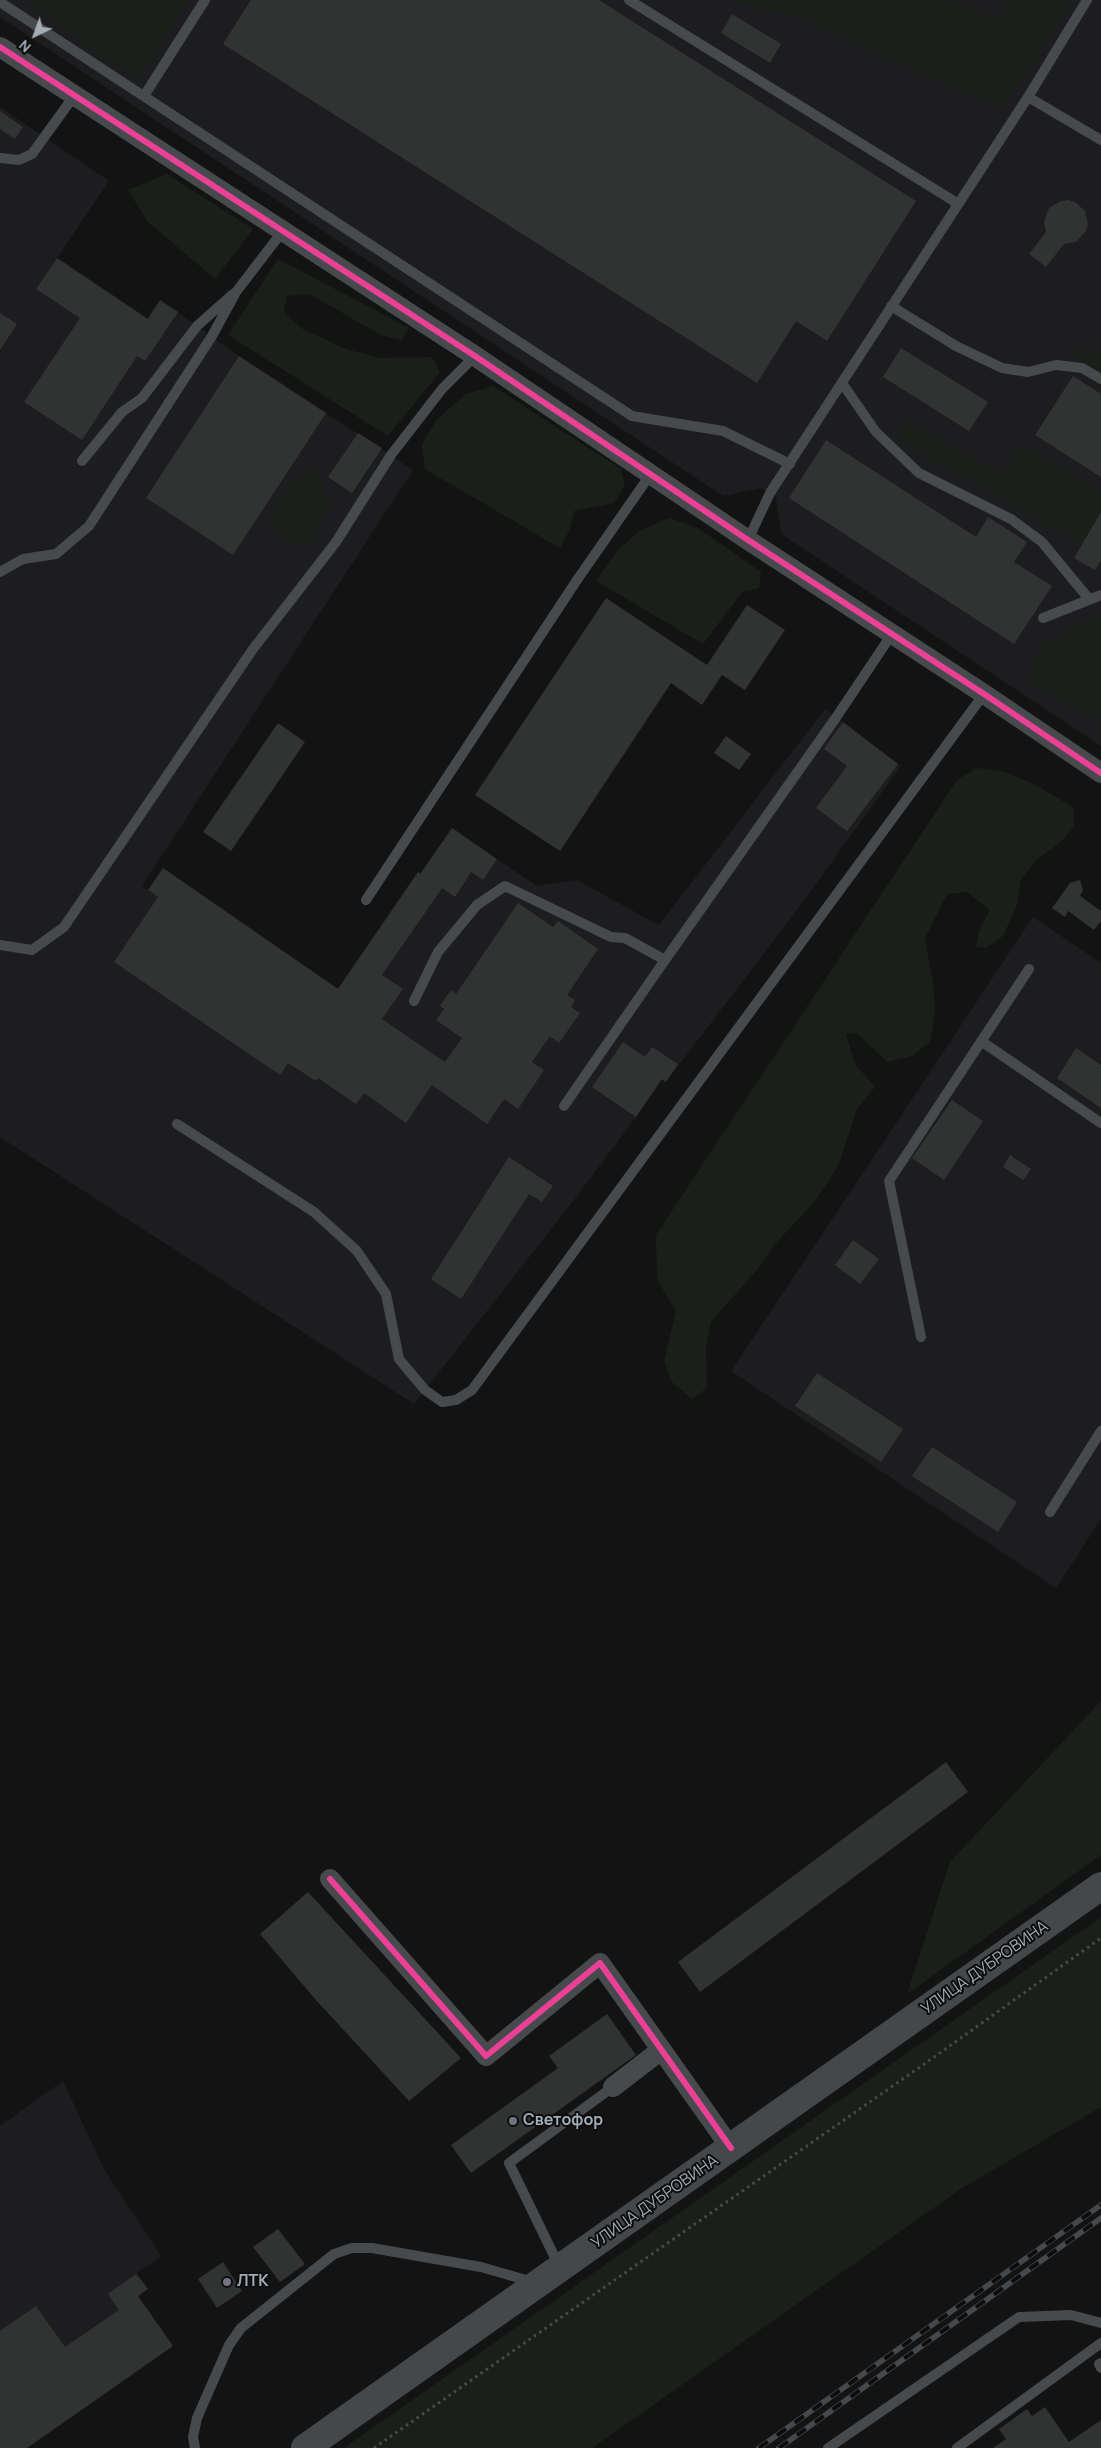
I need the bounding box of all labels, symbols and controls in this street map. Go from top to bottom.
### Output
north arrow [10,10,60,60]
text: N [15,36,35,57]
street label: УЛИЦА ДУБРОВИНА [918,1917,1052,2019]
place label: Светофор [523,2111,603,2131]
marker: Светофор [507,2115,519,2127]
street label: УЛИЦА ДУБРОВИНА [588,2151,722,2253]
place label: ЛТК [237,2272,269,2292]
marker: ЛТК [221,2276,233,2288]

